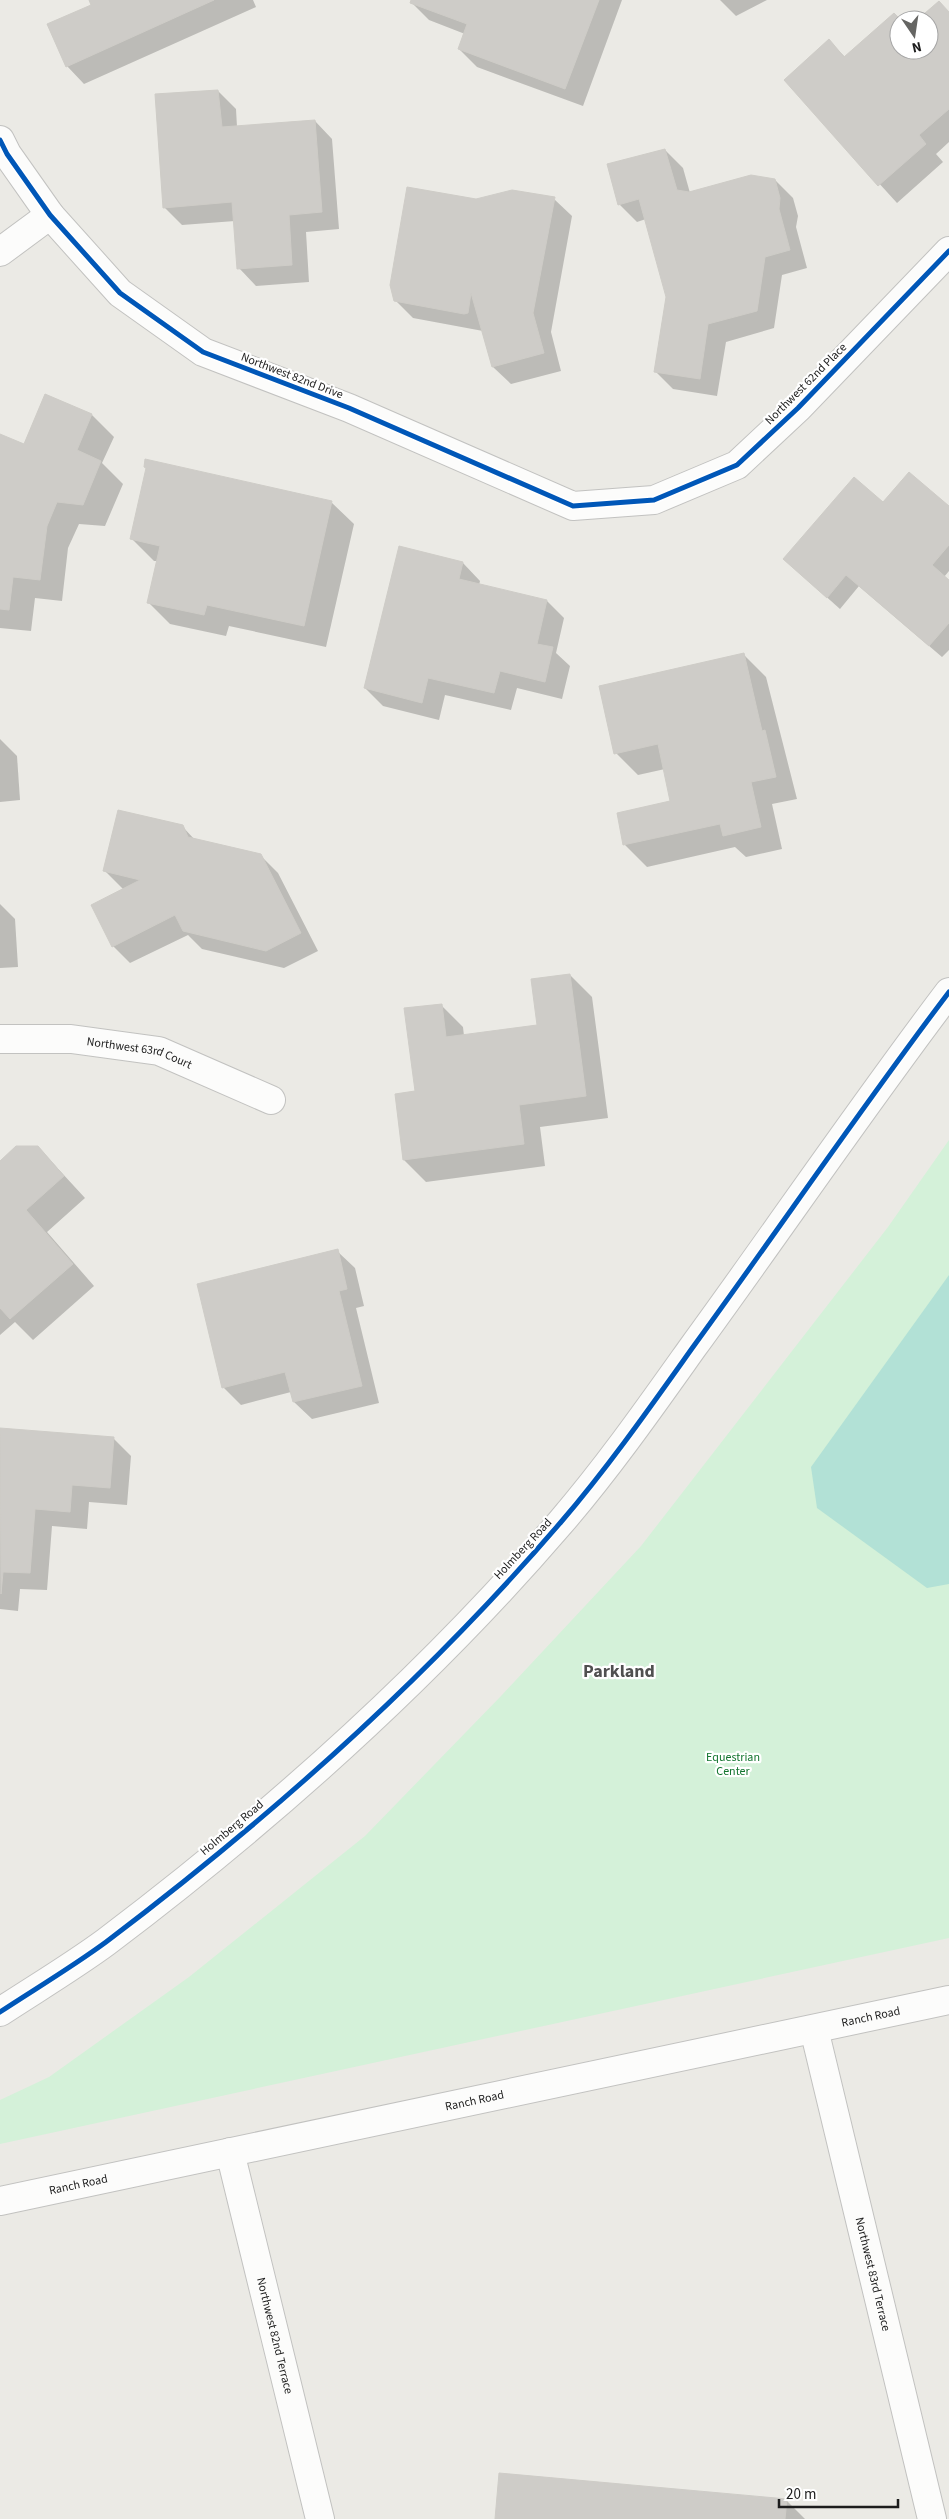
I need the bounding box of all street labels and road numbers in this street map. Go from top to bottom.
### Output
street label: Northwest 62nd Place [761,339,851,429]
street label: Northwest 82nd Drive [238,349,346,403]
street label: Northwest 63rd Court [86,1033,195,1073]
street label: Holmberg Road [490,1515,556,1583]
street label: Holmberg Road [197,1796,267,1860]
street label: Ranch Road [840,2002,902,2031]
street label: Ranch Road [444,2086,505,2115]
street label: Ranch Road [47,2170,109,2199]
street label: Northwest 83rd Terrace [851,2215,895,2333]
street label: Northwest 82nd Terrace [253,2276,297,2396]

